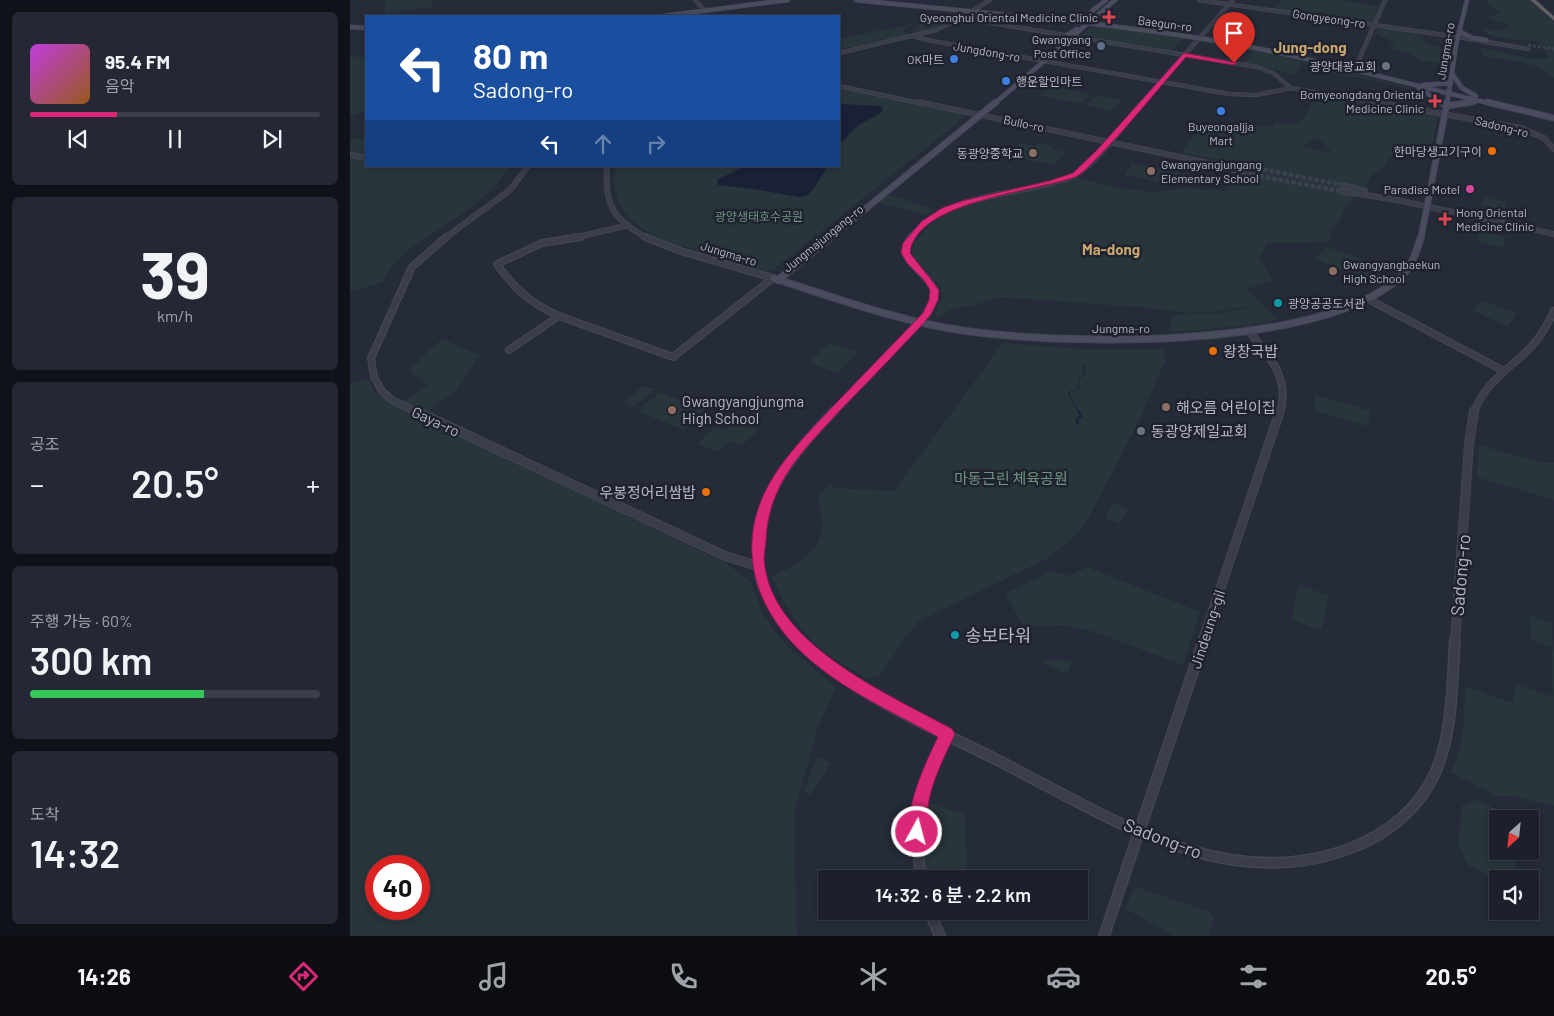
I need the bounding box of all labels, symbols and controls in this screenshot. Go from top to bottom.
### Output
street label: Gongyeong-ro [1292,6,1366,30]
place label: Gyeonghui Oriental Medicine Clinic [920,10,1098,24]
marker: Gyeonghui Oriental Medicine Clinic [1102,10,1116,24]
street label: Baegun-ro [1137,12,1193,34]
pin [1213,12,1255,63]
icon: arrive [1220,19,1248,47]
street label: Jungma-ro [1433,21,1457,81]
place label: Gwangyang Post Office [1032,32,1091,60]
text: 80 m [473,34,548,76]
icon: left [390,35,455,100]
street label: Jungdong-ro [952,38,1022,64]
district label: Jung-dong [1274,38,1347,56]
marker: Gwangyang Post Office [1095,40,1107,52]
text: 95.4 FM [105,50,170,73]
place label: OK마트 [907,52,944,66]
marker: OK마트 [948,53,960,65]
place label: 광양대광교회 [1310,59,1376,73]
marker: 광양대광교회 [1380,60,1392,72]
place label: 행운할인마트 [1016,74,1082,88]
marker: 행운할인마트 [1000,75,1012,87]
text: 음악 [105,76,134,95]
text: Sadong-ro [473,76,573,102]
place label: Bomyeongdang Oriental Medicine Clinic [1300,87,1424,115]
marker: Bomyeongdang Oriental Medicine Clinic [1428,94,1442,108]
marker: Buyeongaljja Mart [1215,105,1227,117]
street label: Bullo-ro [1002,112,1046,134]
street label: Sadong-ro [1474,113,1530,139]
place label: Buyeongaljja Mart [1188,119,1254,147]
icon: previous [64,125,92,153]
icon: pause [161,125,189,153]
icon: next [258,125,286,153]
icon: left [536,130,564,158]
icon: ahead [589,130,617,158]
icon: right [642,130,670,158]
place label: 한마당생고기구이 [1394,144,1482,158]
marker: 한마당생고기구이 [1486,145,1498,157]
place label: 동광양중학교 [957,146,1023,160]
marker: 동광양중학교 [1027,147,1039,159]
place label: Gwangyangjungang Elementary School [1161,157,1262,185]
marker: Gwangyangjungang Elementary School [1145,165,1157,177]
place label: Paradise Motel [1384,182,1460,196]
marker: Paradise Motel [1464,183,1476,195]
street label: Jungmajungang-ro [780,201,866,275]
place label: Hong Oriental Medicine Clinic [1456,205,1534,233]
park label: 광양생태호수공원 [715,209,803,223]
marker: Hong Oriental Medicine Clinic [1438,212,1452,226]
text: 39 [140,234,210,312]
street label: Jungma-ro [699,238,759,268]
district label: Ma-dong [1082,240,1140,258]
place label: Gwangyangbaekun High School [1343,257,1440,285]
marker: Gwangyangbaekun High School [1327,265,1339,277]
place label: 광양공공도서관 [1288,296,1365,310]
marker: 광양공공도서관 [1272,297,1284,309]
text: km/h [157,306,193,325]
street label: Jungma-ro [1092,321,1150,335]
place label: 왕창국밥 [1223,342,1278,360]
marker: 왕창국밥 [1207,345,1219,357]
place label: Gwangyangjungma High School [682,392,804,427]
place label: 해오름 어린이집 [1176,398,1276,416]
marker: 해오름 어린이집 [1160,401,1172,413]
street label: Gaya-ro [409,402,463,440]
marker: Gwangyangjungma High School [666,404,678,416]
place label: 동광양제일교회 [1151,422,1248,440]
marker: 동광양제일교회 [1135,425,1147,437]
text: 공조 [30,434,59,453]
text: 20.5° [131,460,219,506]
text: − [30,467,44,501]
text: + [306,467,320,501]
park label: 마동근린 체육공원 [954,469,1068,487]
place label: 우봉정어리쌈밥 [599,483,696,501]
marker: 우봉정어리쌈밥 [700,486,712,498]
street label: Sadong-ro [1445,533,1475,617]
street label: Jindeung-gil [1186,587,1228,671]
text: 주행 가능 · 60% [30,611,133,630]
place label: 송보타워 [965,624,1031,646]
marker: 송보타워 [949,629,961,641]
text: 300 km [30,637,152,683]
text: 도착 [30,804,59,823]
position arrow [890,805,942,857]
north arrow [1489,810,1539,860]
map controls [1489,810,1539,920]
street label: Sadong-ro [1121,813,1205,863]
text: 14:32 [30,830,120,876]
speed limit sign: 40 [365,855,430,920]
button: sound [1489,870,1539,920]
text: 14:32 · 6 분 · 2.2 km [875,883,1031,906]
icon: directions [286,959,321,994]
icon: music [476,959,511,994]
icon: phone [666,959,701,994]
icon: climate [856,959,891,994]
icon: car [1046,959,1081,994]
icon: filters [1236,959,1271,994]
text: 14:26 [77,963,131,989]
text: 20.5° [1426,963,1476,989]

